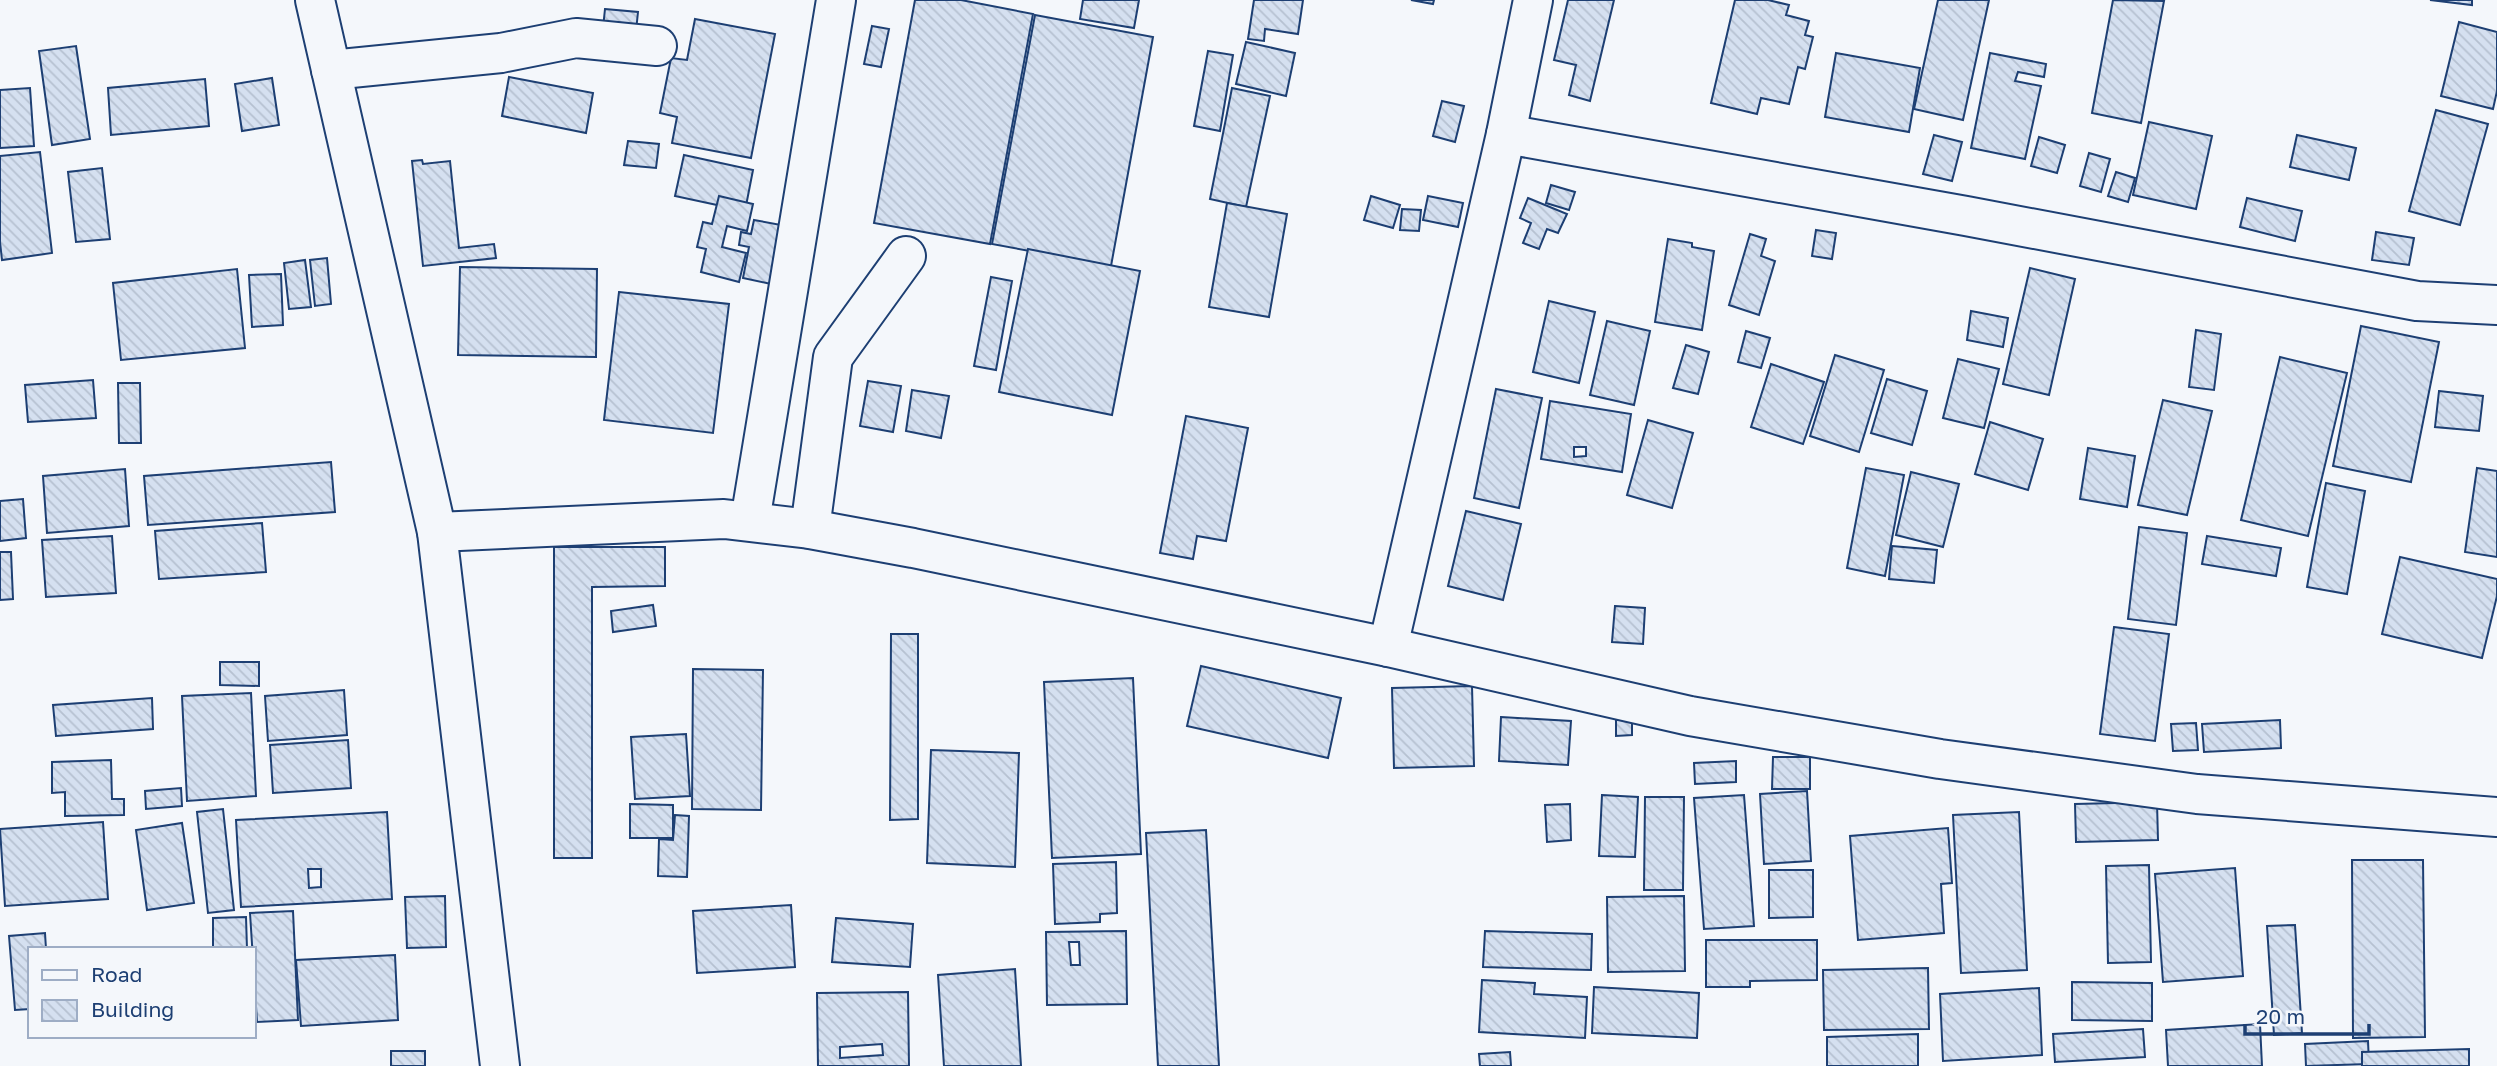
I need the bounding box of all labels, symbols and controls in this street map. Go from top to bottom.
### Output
legend [28,947,256,1038]
text: Road [91,961,142,987]
scale bar [2245,992,2369,1036]
text: Building [91,996,174,1022]
text: 20 m [2256,1003,2305,1029]

